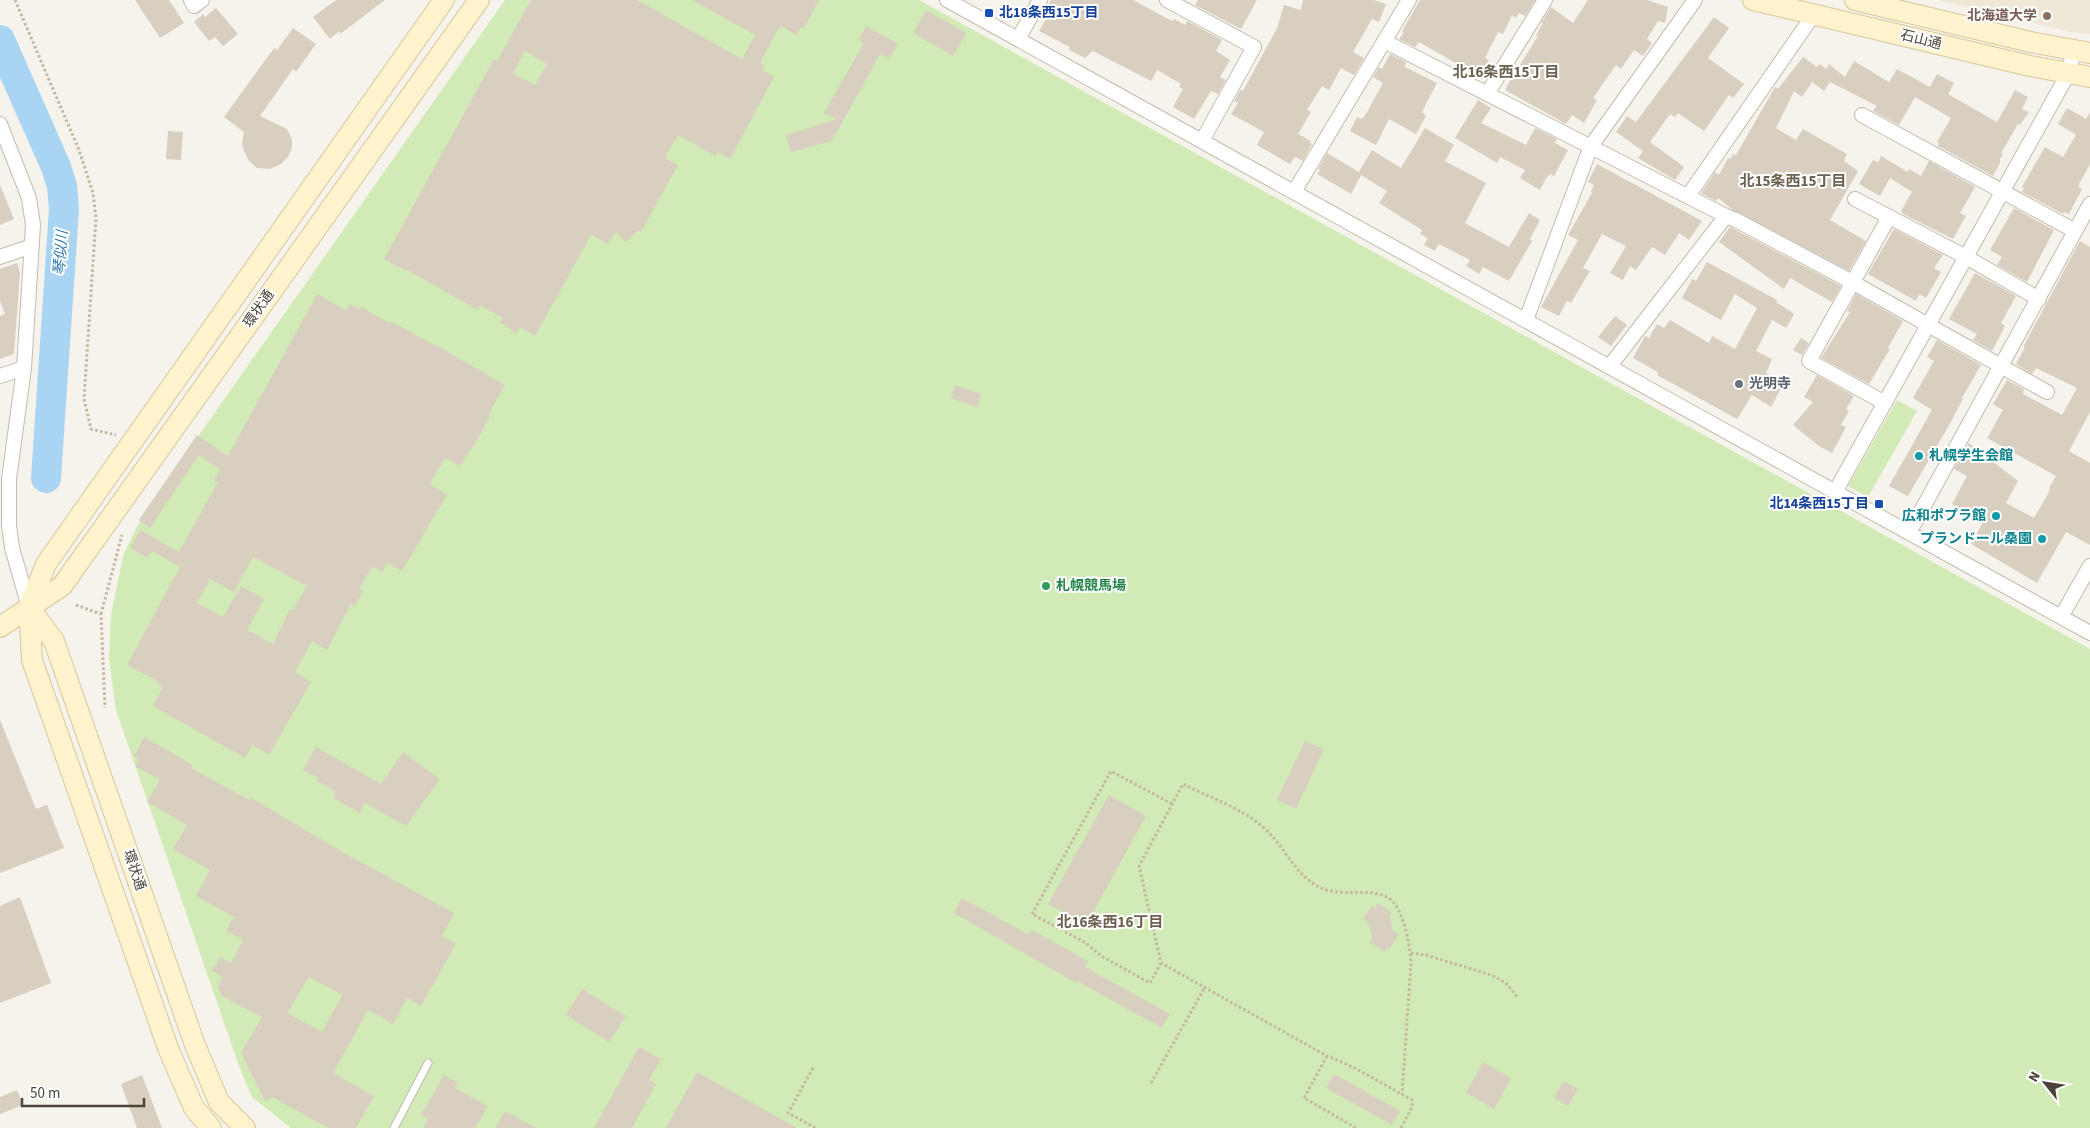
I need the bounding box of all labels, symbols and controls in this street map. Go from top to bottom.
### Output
place label: 北18条西15丁目 [999,3,1099,23]
place label: 北海道大学 [1967,6,2037,26]
marker: 北18条西15丁目 [983,7,995,19]
marker: 北海道大学 [2041,10,2053,22]
street label: 石山通 [1898,25,1944,55]
district label: 北16条西15丁目 [1453,62,1559,83]
district label: 北15条西15丁目 [1740,171,1846,192]
water label: 琴似川 [49,228,73,276]
street label: 環状通 [239,286,279,332]
place label: 光明寺 [1749,374,1791,394]
marker: 光明寺 [1733,378,1745,390]
place label: 札幌学生会館 [1929,446,2013,466]
marker: 札幌学生会館 [1913,450,1925,462]
place label: 北14条西15丁目 [1769,494,1869,514]
marker: 北14条西15丁目 [1873,498,1885,510]
place label: 広和ポプラ館 [1902,506,1986,526]
marker: 広和ポプラ館 [1990,510,2002,522]
place label: プランドール桑園 [1920,529,2032,549]
marker: プランドール桑園 [2036,533,2048,545]
place label: 札幌競馬場 [1056,576,1126,596]
marker: 札幌競馬場 [1040,580,1052,592]
street label: 環状通 [118,847,150,893]
district label: 北16条西16丁目 [1057,912,1163,933]
north arrow [2020,1058,2070,1108]
text: N [2024,1068,2046,1086]
scale bar [22,1076,145,1108]
text: 50 m [30,1083,60,1104]

